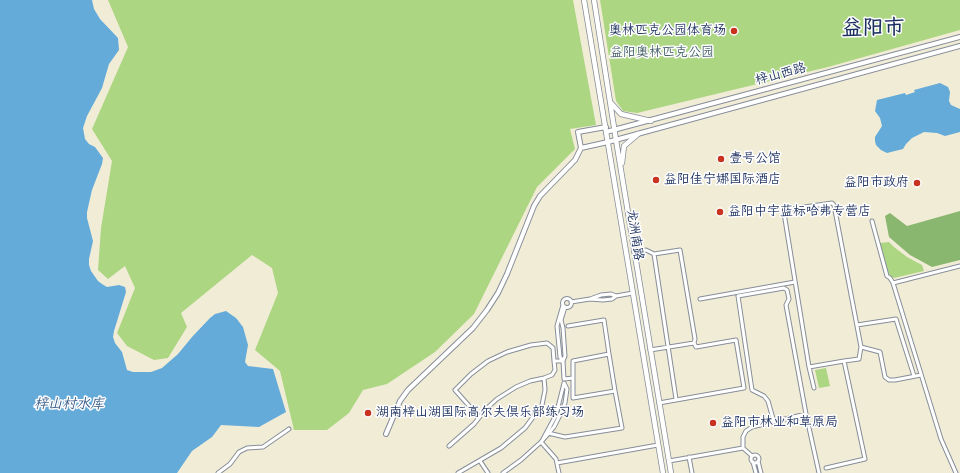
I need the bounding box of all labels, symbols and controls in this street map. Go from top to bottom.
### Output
district label: 益阳市 [842,17,904,43]
place label: 奥林匹克公园体育场 [609,23,726,39]
marker: 奥林匹克公园体育场 [729,26,739,36]
park label: 益阳奥林匹克公园 [610,45,714,61]
street label: 梓山西路 [754,61,808,89]
place label: 壹号公馆 [729,151,781,167]
marker: 壹号公馆 [716,154,726,164]
place label: 益阳佳宁娜国际酒店 [664,172,781,188]
marker: 益阳佳宁娜国际酒店 [651,175,661,185]
place label: 益阳市政府 [844,175,909,191]
marker: 益阳市政府 [912,178,922,188]
place label: 益阳中宇蓝标哈弗专营店 [728,204,871,220]
marker: 益阳中宇蓝标哈弗专营店 [715,207,725,217]
street label: 龙洲南路 [622,208,646,262]
water label: 梓山村水库 [34,397,104,413]
place label: 湖南梓山湖国际高尔夫俱乐部练习场 [376,405,584,421]
marker: 湖南梓山湖国际高尔夫俱乐部练习场 [363,408,373,418]
place label: 益阳市林业和草原局 [721,415,838,431]
marker: 益阳市林业和草原局 [708,418,718,428]

